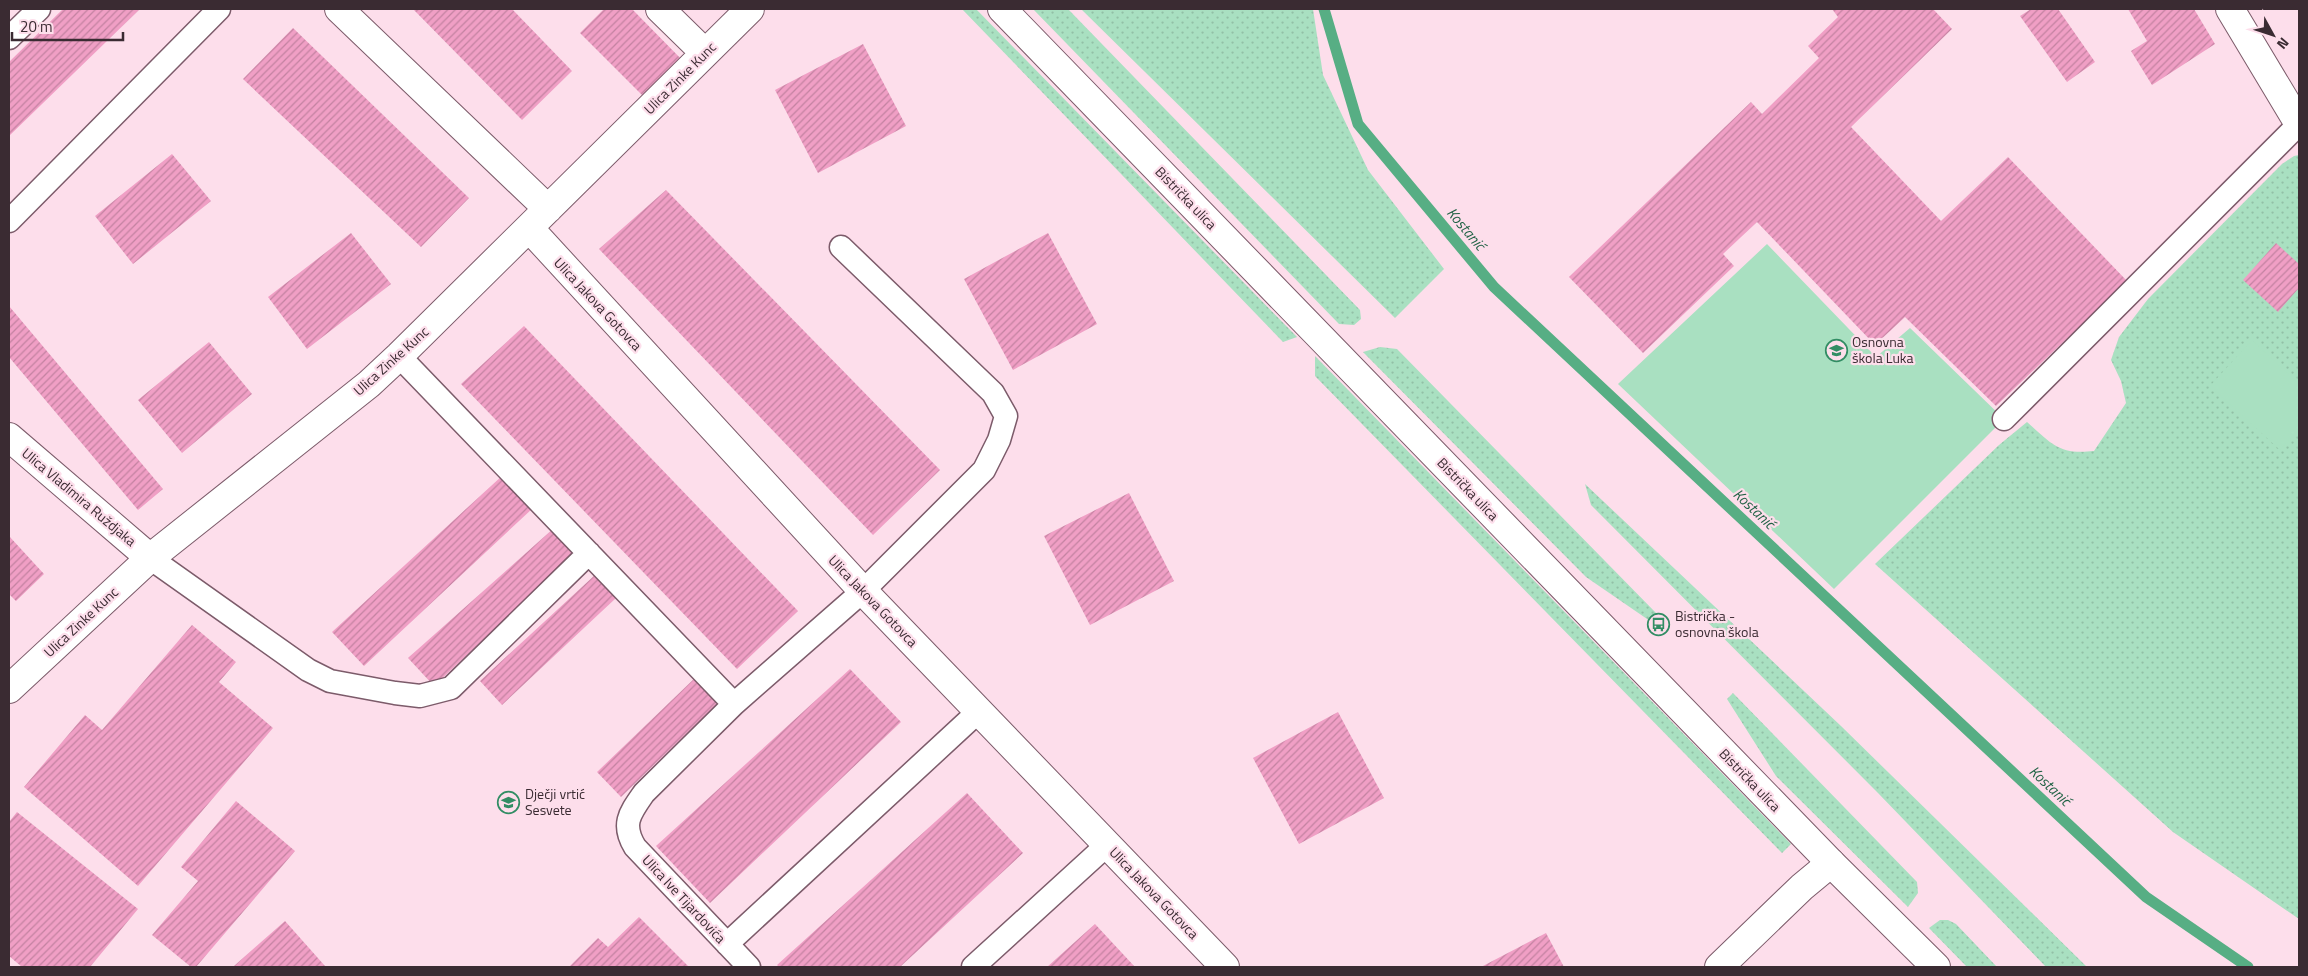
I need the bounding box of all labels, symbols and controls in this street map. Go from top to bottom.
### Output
scale bar [12,10,124,42]
north arrow [2248,10,2298,60]
text: 20 m [20,15,53,38]
text: N [2272,33,2295,54]
street label: Ulica Zinke Kunc [639,37,721,119]
street label: Bistrička ulica [1151,161,1222,234]
water label: Kostanić [1441,202,1493,257]
street label: Ulica Jakova Gotovca [549,252,647,355]
street label: Ulica Zinke Kunc [348,321,433,400]
place label: Osnovna škola Luka [1852,331,1914,368]
school or university icon: Osnovna škola Luka [1824,338,1848,362]
street label: Ulica Vladimira Ruždjaka [18,442,141,551]
street label: Bistrička ulica [1433,452,1504,525]
water label: Kostanić [1728,483,1782,535]
street label: Ulica Jakova Gotovca [824,550,923,651]
street label: Ulica Zinke Kunc [39,582,123,662]
place label: Bistrička - osnovna škola [1675,605,1759,642]
bus stop icon: Bistrička - osnovna škola [1647,612,1671,636]
street label: Bistrička ulica [1715,743,1786,816]
water label: Kostanić [2024,760,2078,812]
place label: Dječji vrtić Sesvete [525,783,585,820]
school or university icon: Dječji vrtić Sesvete [497,790,521,814]
street label: Ulica Jakova Gotovca [1105,842,1204,943]
street label: Ulica Ive Tijardovića [638,850,731,948]

